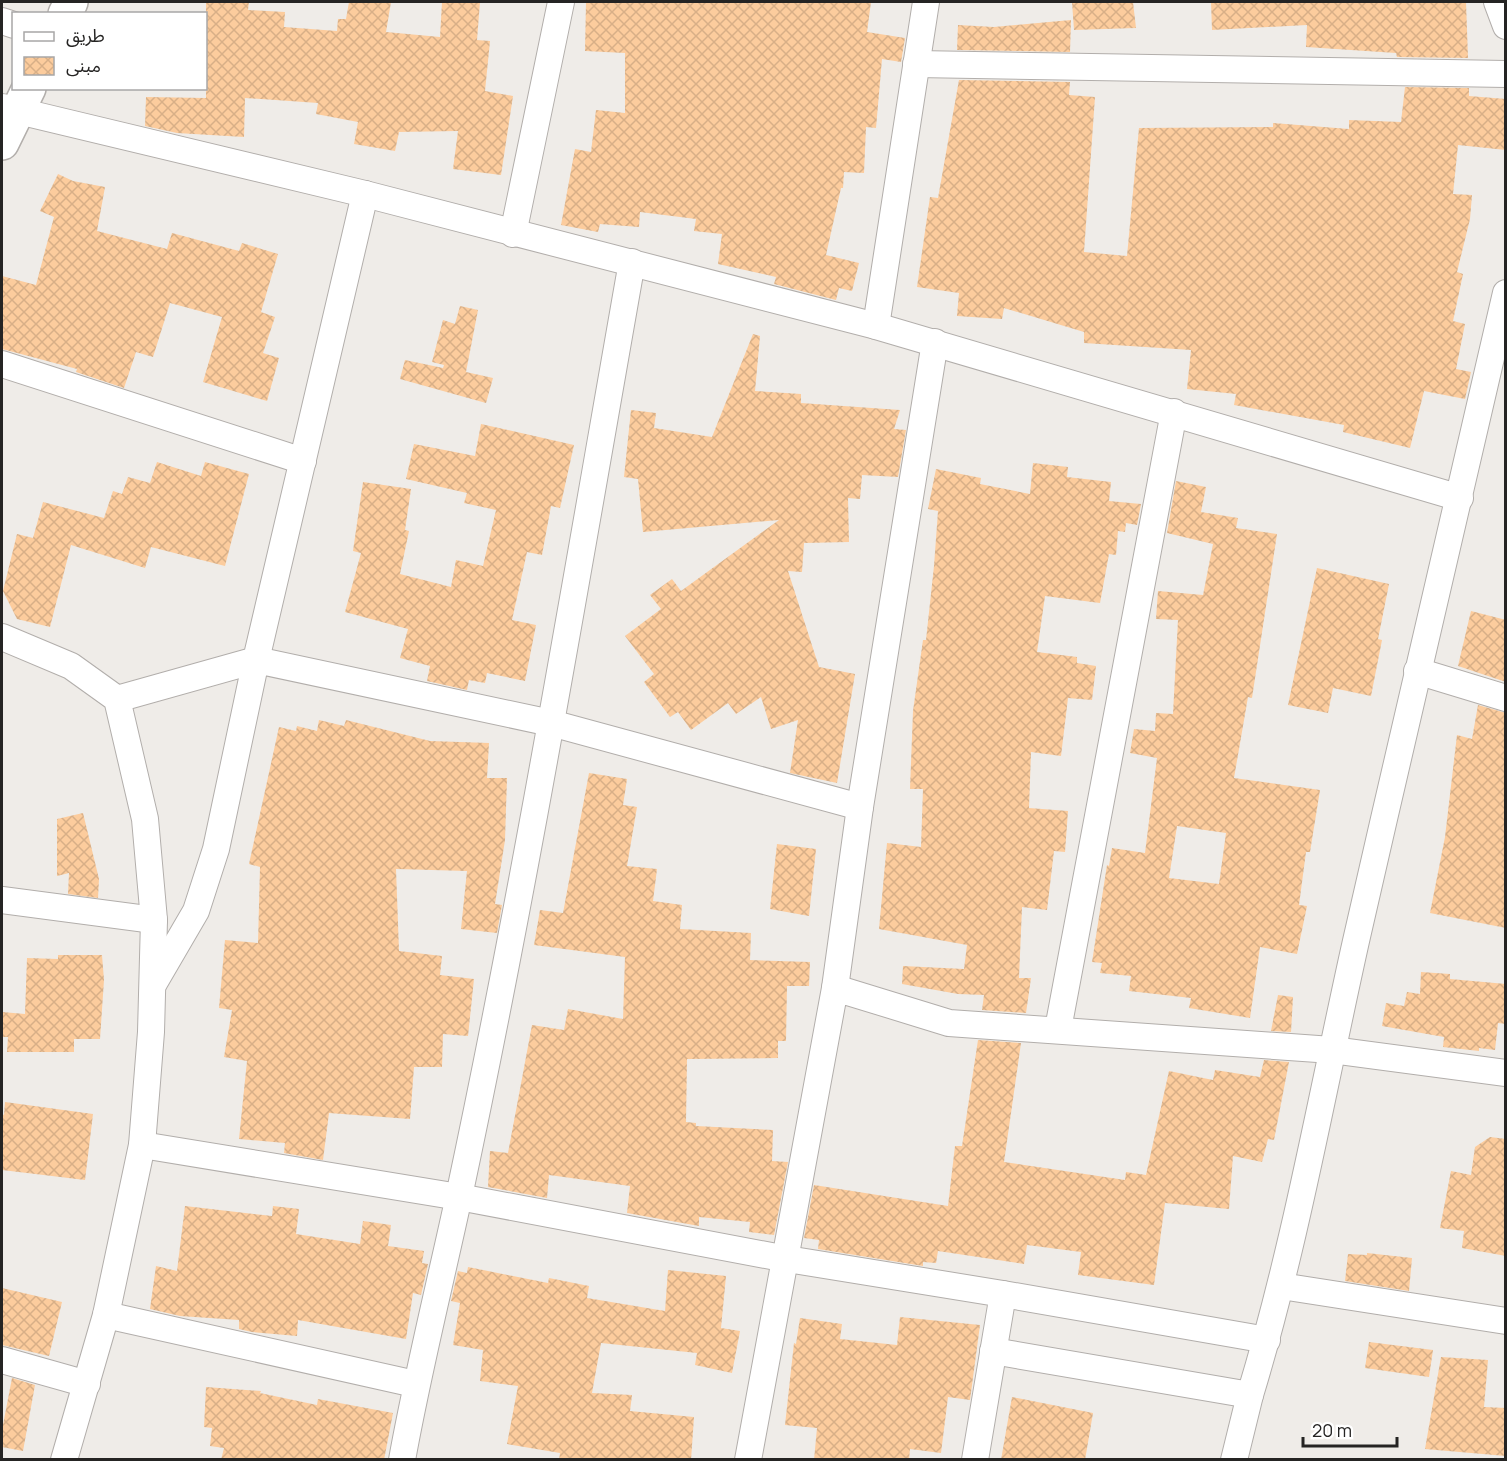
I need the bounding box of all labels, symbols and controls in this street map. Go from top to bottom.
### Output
legend [12,12,207,90]
text: طريق [66,23,105,47]
text: مبنى [66,53,101,77]
scale bar [1303,1410,1398,1448]
text: 20 m [1312,1418,1352,1442]

